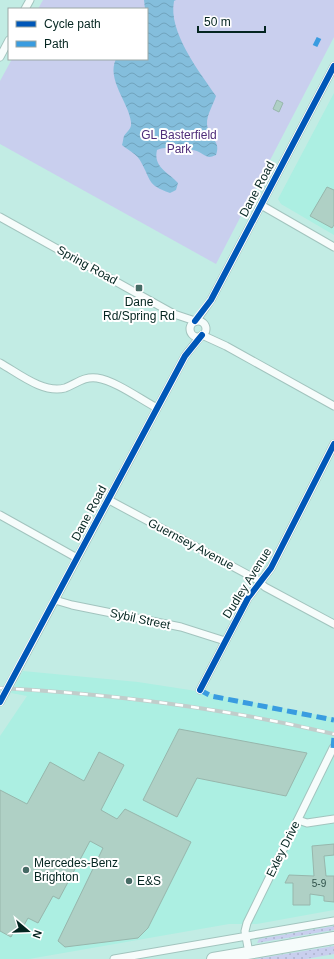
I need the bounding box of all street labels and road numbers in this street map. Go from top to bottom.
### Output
street label: Dane Road [237,159,277,219]
street label: Spring Road [54,243,120,287]
street label: Dane Road [69,483,109,543]
street label: Guernsey Avenue [146,515,237,573]
street label: Dudley Avenue [220,545,274,621]
street label: Sybil Street [109,606,172,632]
street label: Exley Drive [263,818,303,879]

